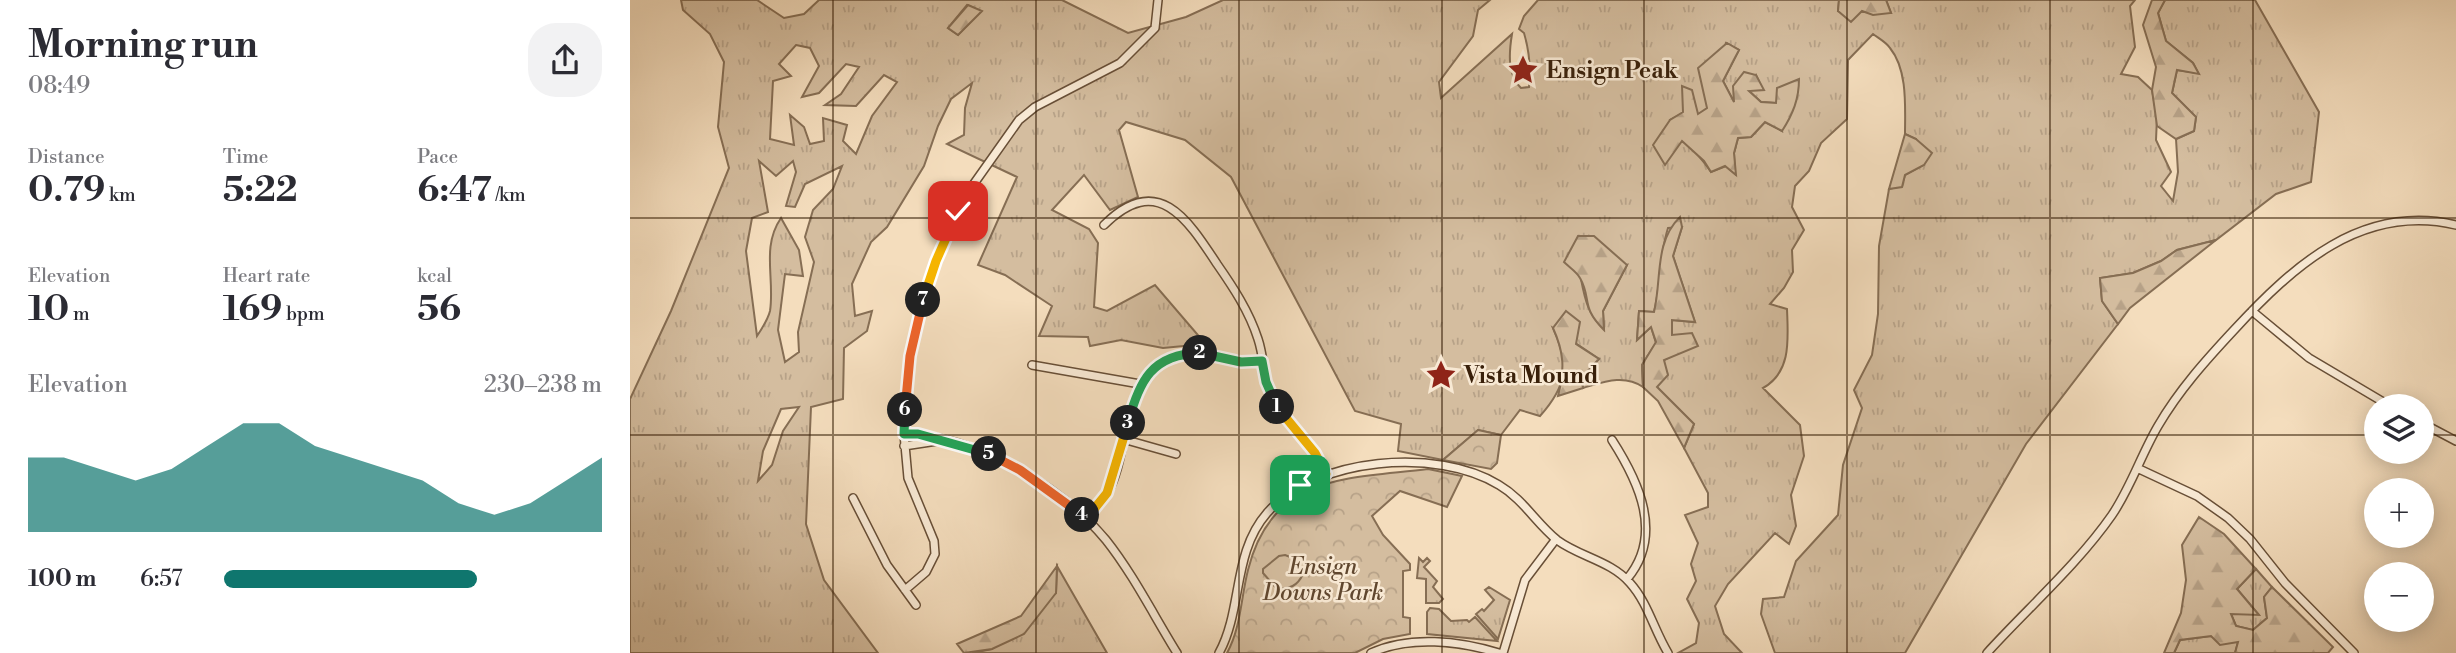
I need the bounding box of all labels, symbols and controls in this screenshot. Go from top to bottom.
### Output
text: Morning run [28,22,258,69]
button: share [528,23,602,97]
place icon: Ensign Peak [1506,53,1540,87]
place label: Ensign Peak [1546,57,1679,85]
text: 08:49 [28,72,90,100]
text: Distance [28,145,105,169]
text: Time [223,145,268,169]
text: Pace [417,145,458,169]
text: 0.79 [28,169,105,212]
text: 5:22 [223,169,298,212]
text: 6:47 [417,169,492,212]
pin [928,181,988,241]
text: km [105,183,136,207]
text: /km [492,183,526,207]
icon: check [939,192,977,230]
text: Elevation [28,264,110,288]
text: Heart rate [223,264,310,288]
text: kcal [417,264,452,288]
pin: 7 [906,282,940,318]
text: 7 [917,287,928,311]
text: 10 [28,288,69,331]
text: 169 [223,288,282,331]
text: 56 [417,288,461,331]
text: m [69,302,90,326]
text: bpm [282,302,325,326]
pin: 2 [1182,336,1218,370]
text: 2 [1194,340,1205,364]
place icon: Vista Mound [1424,358,1458,392]
place label: Vista Mound [1463,362,1599,390]
text: Elevation [28,371,128,399]
text: 230–238 m [484,371,602,399]
pin: 1 [1260,390,1294,424]
pin: 6 [888,392,922,428]
text: 1 [1272,394,1281,418]
map controls [2364,394,2434,632]
button: layers [2364,394,2434,464]
text: 6 [899,397,910,421]
pin: 3 [1110,406,1146,440]
text: 3 [1122,410,1133,434]
pin: 5 [972,436,1006,472]
text: 5 [983,441,994,465]
pin [1270,455,1330,515]
icon: arrive [1281,466,1319,504]
button: + [2364,478,2434,548]
pin: 4 [1064,498,1100,532]
text: 4 [1075,502,1088,526]
park label: Ensign Downs Park [1262,553,1383,607]
button: − [2364,562,2434,632]
text: 100 m [28,565,96,593]
text: 6:57 [140,565,183,593]

